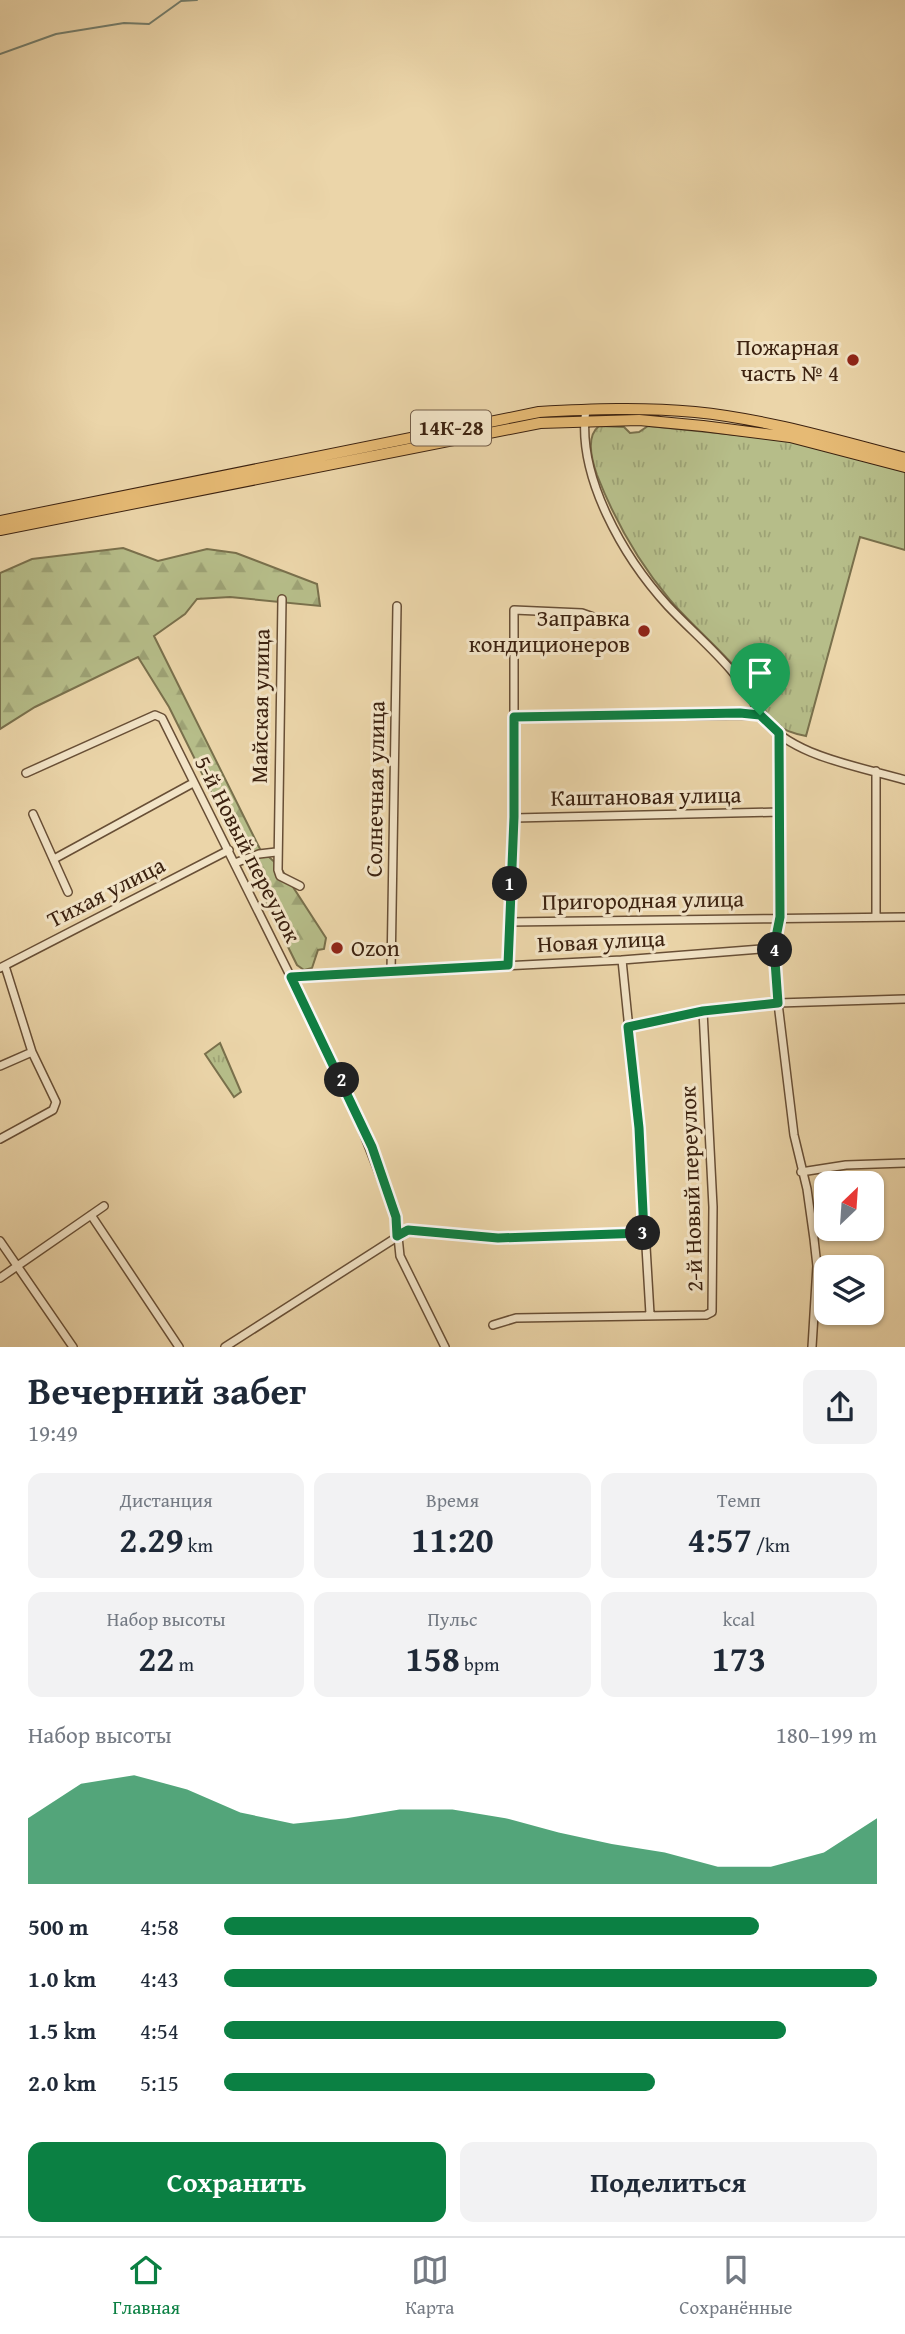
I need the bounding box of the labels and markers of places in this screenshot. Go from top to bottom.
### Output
place label: Пожарная часть № 4 [736,330,839,389]
marker: Пожарная часть № 4 [845,352,861,368]
place label: Заправка кондиционеров [469,601,630,660]
marker: Заправка кондиционеров [636,623,652,639]
pin [730,643,790,715]
pin: 1 [492,866,528,902]
place label: Ozon [351,931,400,964]
pin: 4 [758,932,792,968]
marker: Ozon [329,940,345,956]
pin: 2 [324,1062,360,1098]
pin: 3 [626,1216,660,1250]

